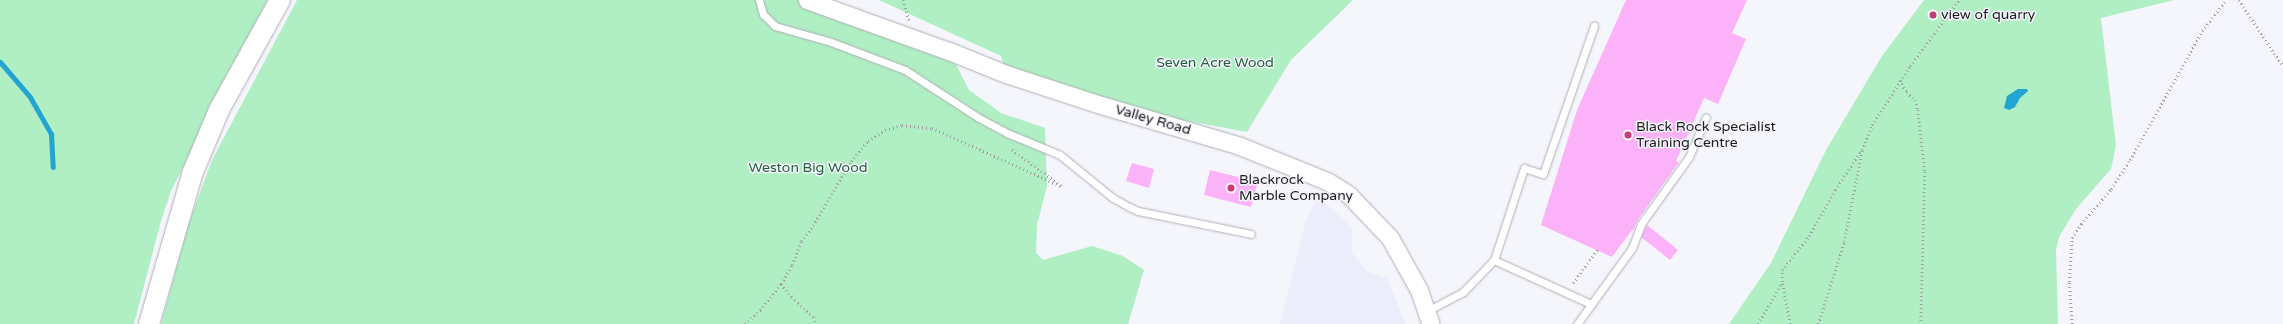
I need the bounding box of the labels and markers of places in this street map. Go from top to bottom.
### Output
place label: view of quarry [1941,7,2035,23]
marker: view of quarry [1928,10,1938,20]
place label: Black Rock Specialist Training Centre [1636,119,1776,152]
marker: Black Rock Specialist Training Centre [1623,130,1633,140]
place label: Blackrock Marble Company [1239,172,1353,204]
marker: Blackrock Marble Company [1226,183,1236,193]

